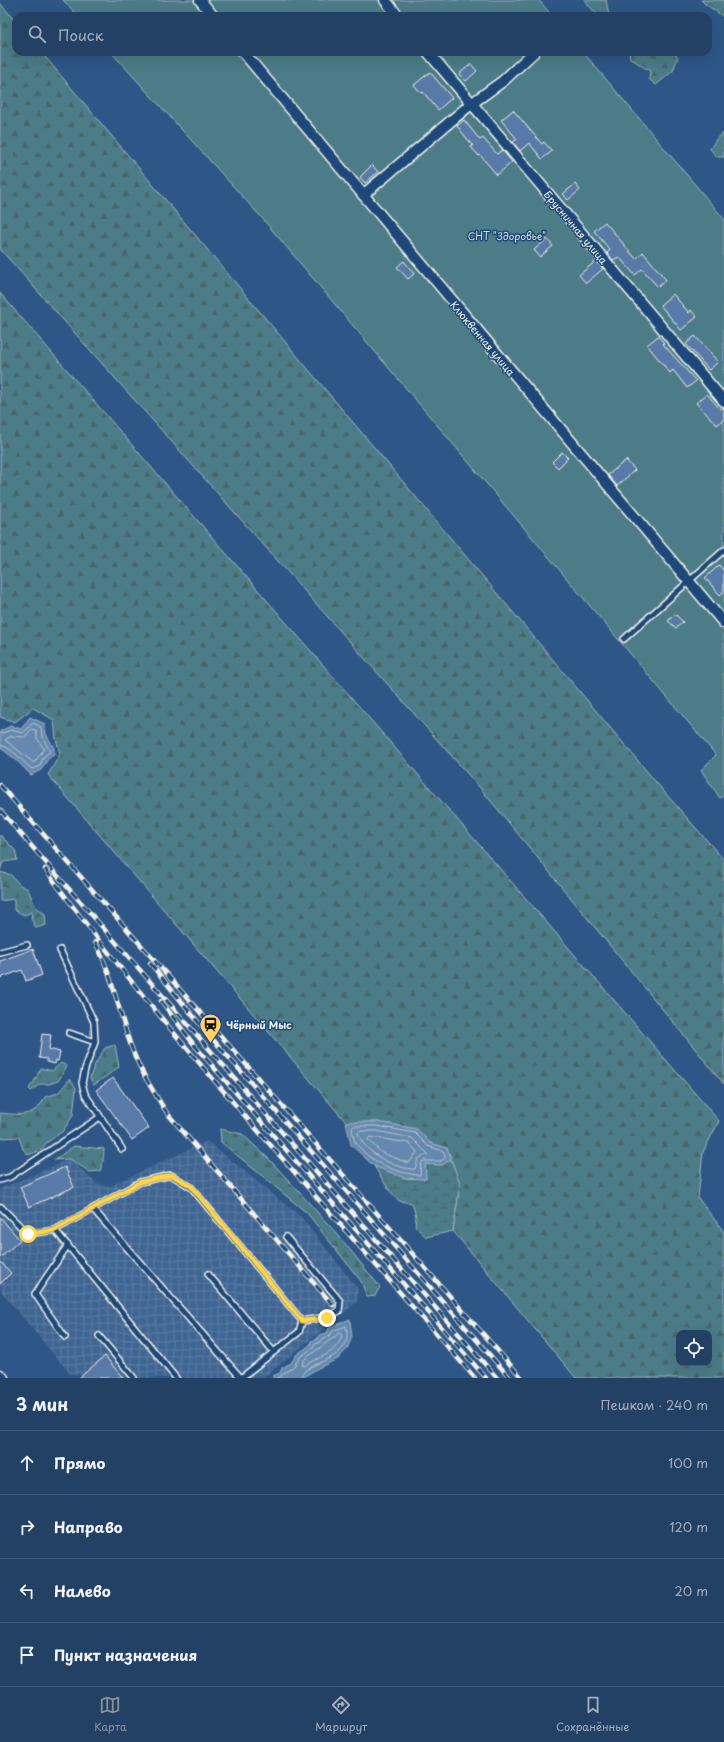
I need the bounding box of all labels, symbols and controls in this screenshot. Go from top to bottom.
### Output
search box [12,12,712,56]
icon: search [26,23,48,45]
text: Поиск [58,23,104,46]
street label: Брусничная улица [541,187,612,267]
park label: СНТ "Здоровье" [468,228,546,243]
street label: Клюквенная улица [447,297,519,379]
station icon: Чёрный Мыс [198,1011,224,1044]
place label: Чёрный Мыс [226,1017,292,1032]
route start [19,1225,37,1243]
route end [318,1309,336,1327]
map controls [676,1330,712,1366]
button: locate [676,1330,712,1366]
text: 3 мин [16,1391,68,1417]
text: Пешком · 240 m [601,1395,708,1414]
text: Прямо [54,1451,105,1474]
icon: ahead [16,1452,38,1474]
text: 100 m [668,1453,708,1472]
text: Направо [54,1515,123,1538]
icon: right [16,1516,38,1538]
text: 120 m [669,1517,708,1536]
text: Налево [54,1579,111,1602]
icon: left [16,1580,38,1602]
text: 20 m [674,1581,708,1600]
text: Пункт назначения [54,1643,197,1666]
icon: arrive [16,1644,38,1666]
tab: Карта [94,1694,127,1735]
tab: Маршрут [315,1694,367,1735]
tab: Сохранённые [556,1694,630,1735]

